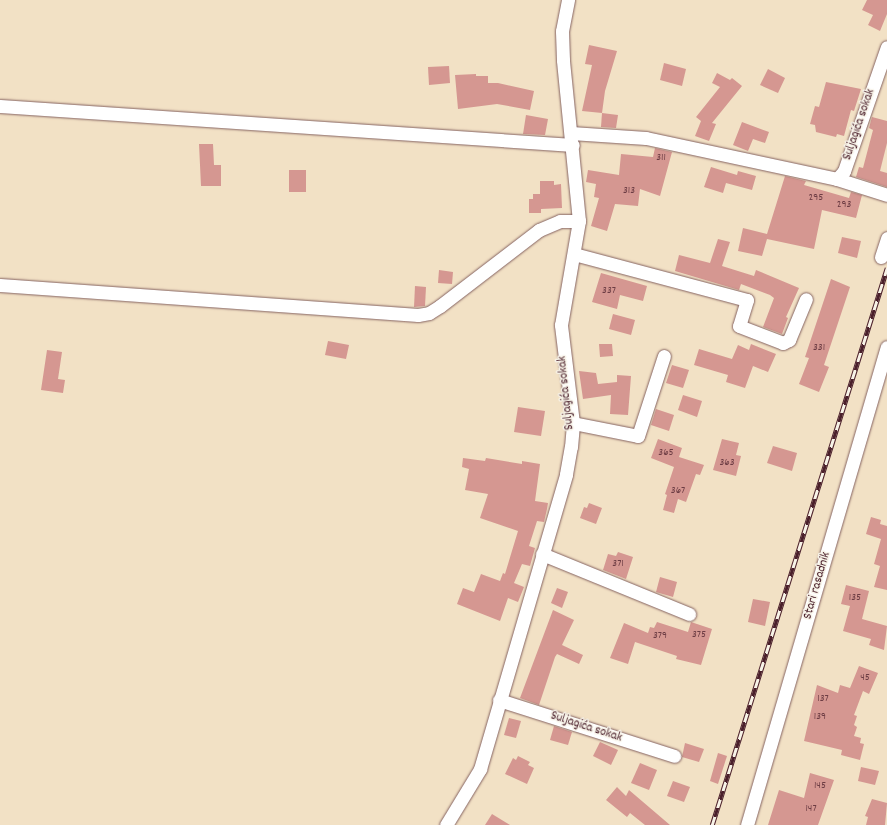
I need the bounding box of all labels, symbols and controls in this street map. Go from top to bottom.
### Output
street label: Suljagića sokak [841,87,879,163]
house number: 311 [656,151,666,165]
house number: 313 [623,184,635,198]
house number: 295 [809,191,823,205]
house number: 293 [837,198,851,212]
house number: 337 [602,284,616,298]
house number: 331 [813,341,825,355]
street label: Suljagića sokak [555,355,579,431]
house number: 365 [658,446,674,460]
house number: 363 [719,456,735,470]
house number: 367 [671,484,685,498]
street label: Stari rasadnik [801,551,835,621]
house number: 371 [612,557,624,571]
house number: 135 [849,591,861,605]
house number: 375 [692,628,706,642]
house number: 379 [653,629,667,643]
house number: 45 [860,671,870,685]
house number: 137 [817,692,829,706]
street label: Suljagića sokak [548,709,624,747]
house number: 139 [814,710,826,724]
house number: 145 [814,779,826,793]
house number: 147 [805,802,817,816]

